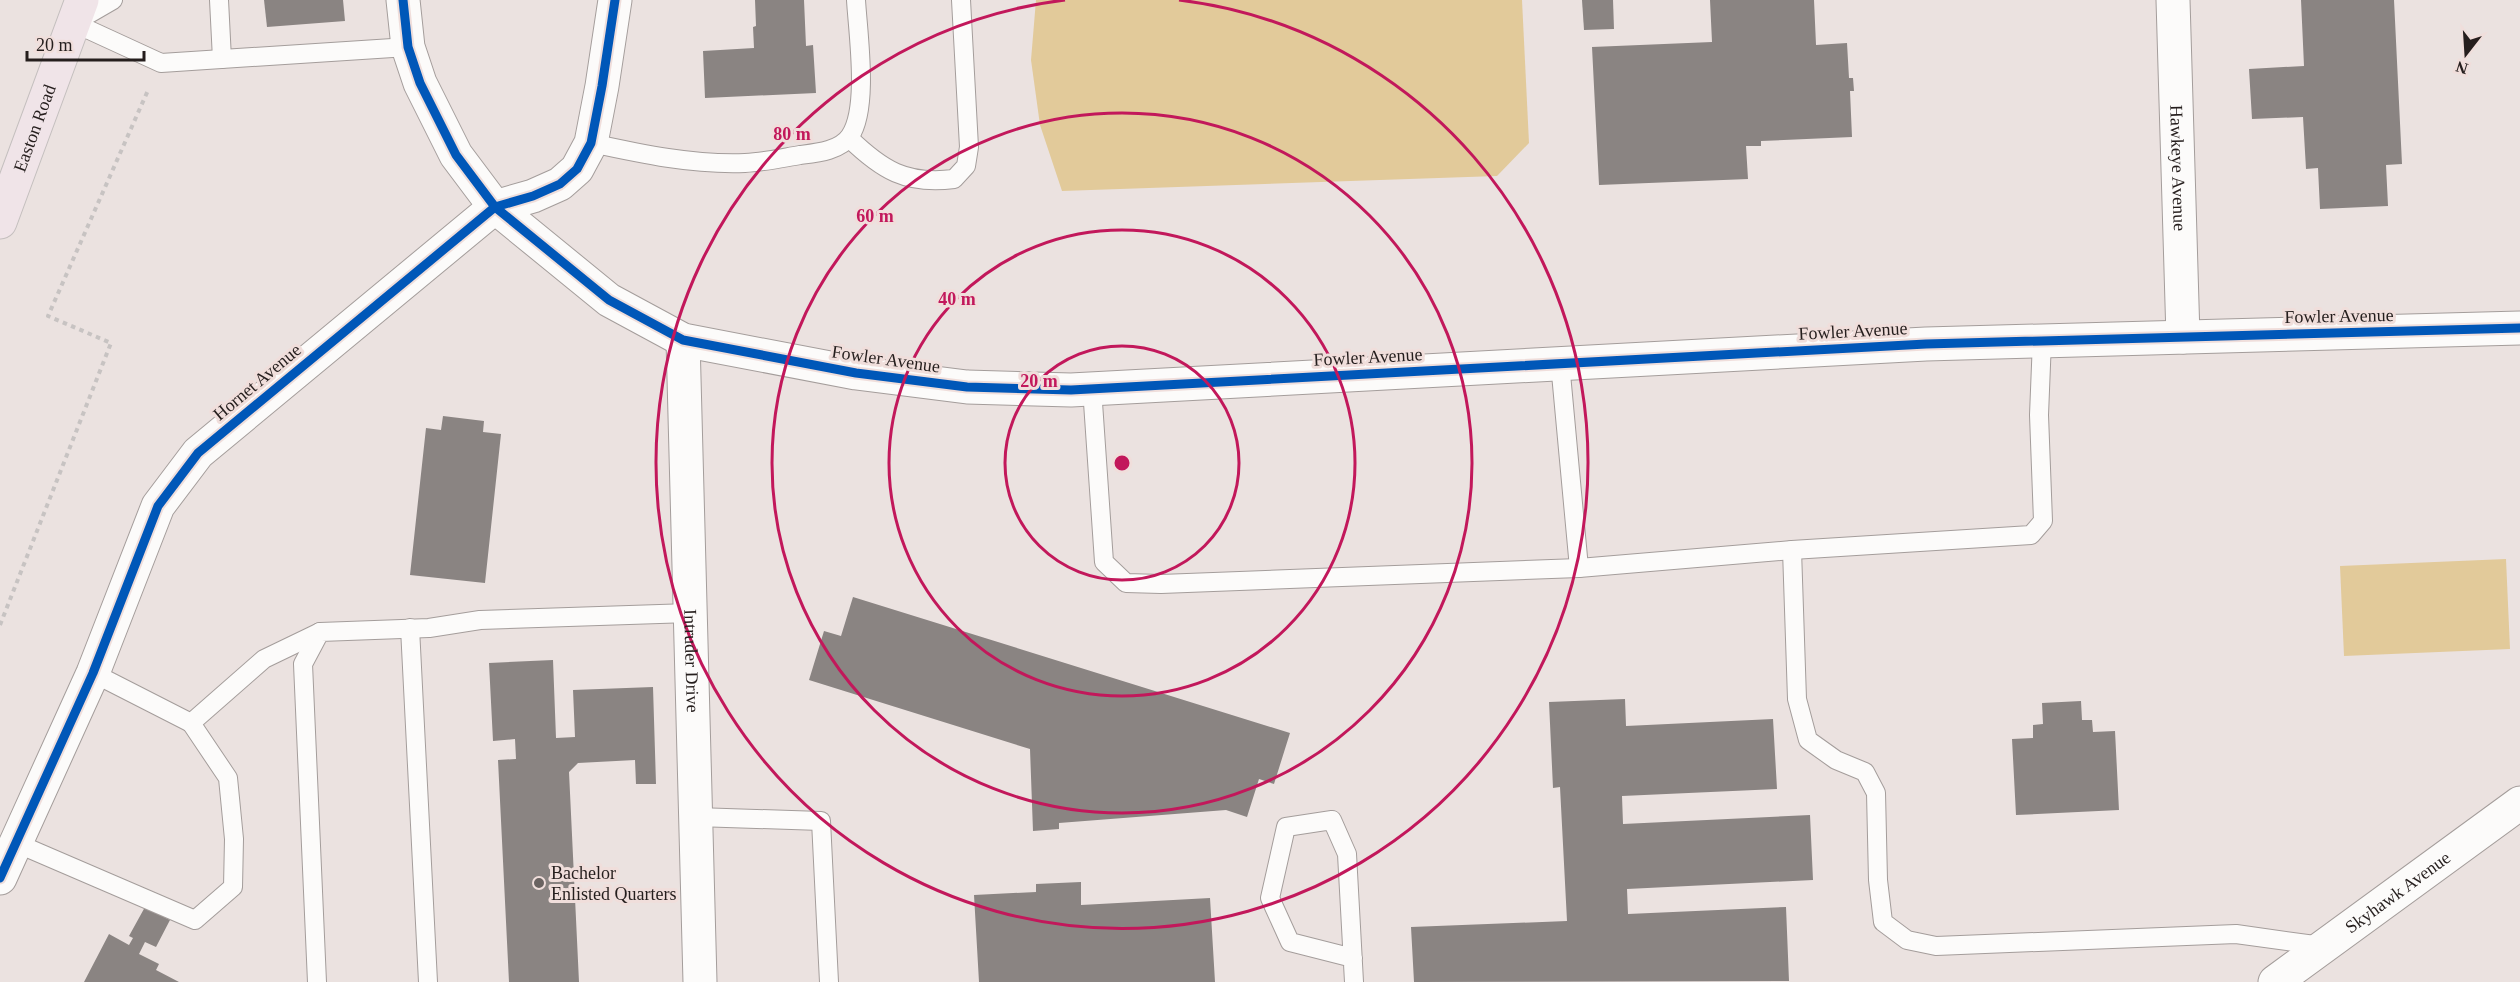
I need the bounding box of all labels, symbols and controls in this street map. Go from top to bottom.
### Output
scale bar [27,24,144,62]
north arrow [2436,24,2496,84]
text: 20 m [36,35,73,55]
text: N [2453,58,2470,78]
street label: Easton Road [9,82,60,175]
street label: Hawkeye Avenue [2166,105,2190,231]
text: 80 m [773,124,811,144]
text: 60 m [856,206,894,226]
text: 40 m [938,289,976,309]
street label: Fowler Avenue [2284,305,2394,327]
street label: Fowler Avenue [1798,318,1908,344]
street label: Hornet Avenue [209,340,305,424]
street label: Fowler Avenue [831,342,941,376]
street label: Fowler Avenue [1313,344,1423,370]
text: 20 m [1020,371,1058,391]
centre of rings [1112,453,1132,473]
street label: Intruder Drive [680,609,703,713]
street label: Skyhawk Avenue [2341,847,2454,937]
place label: Bachelor Enlisted Quarters [551,863,676,904]
marker: Bachelor Enlisted Quarters [532,876,546,890]

